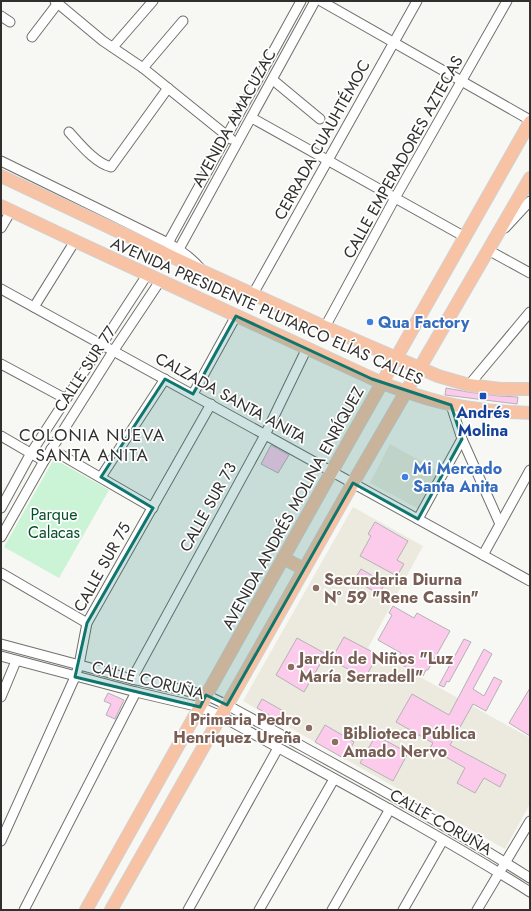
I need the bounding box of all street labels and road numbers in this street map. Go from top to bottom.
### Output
street label: AVENIDA AMACUZAC [186,45,282,191]
street label: CALLE EMPERADORES AZTECAS [337,51,469,263]
street label: CERRADA CUAUHTÉMOC [268,56,376,224]
street label: AVENIDA PRESIDENTE PLUTARCO ELÍAS CALLES [107,231,427,391]
street label: CALLE SUR 77 [48,321,122,417]
street label: CALZADA SANTA ANITA [151,347,311,449]
street label: AVENIDA ANDRÉS MOLINA ENRÍQUEZ [216,382,370,634]
street label: CALLE SUR 73 [174,458,242,556]
street label: CALLE SUR 75 [68,518,136,616]
street label: CALLE CORUÑA [90,655,207,705]
street label: CALLE CORUÑA [386,783,497,861]

